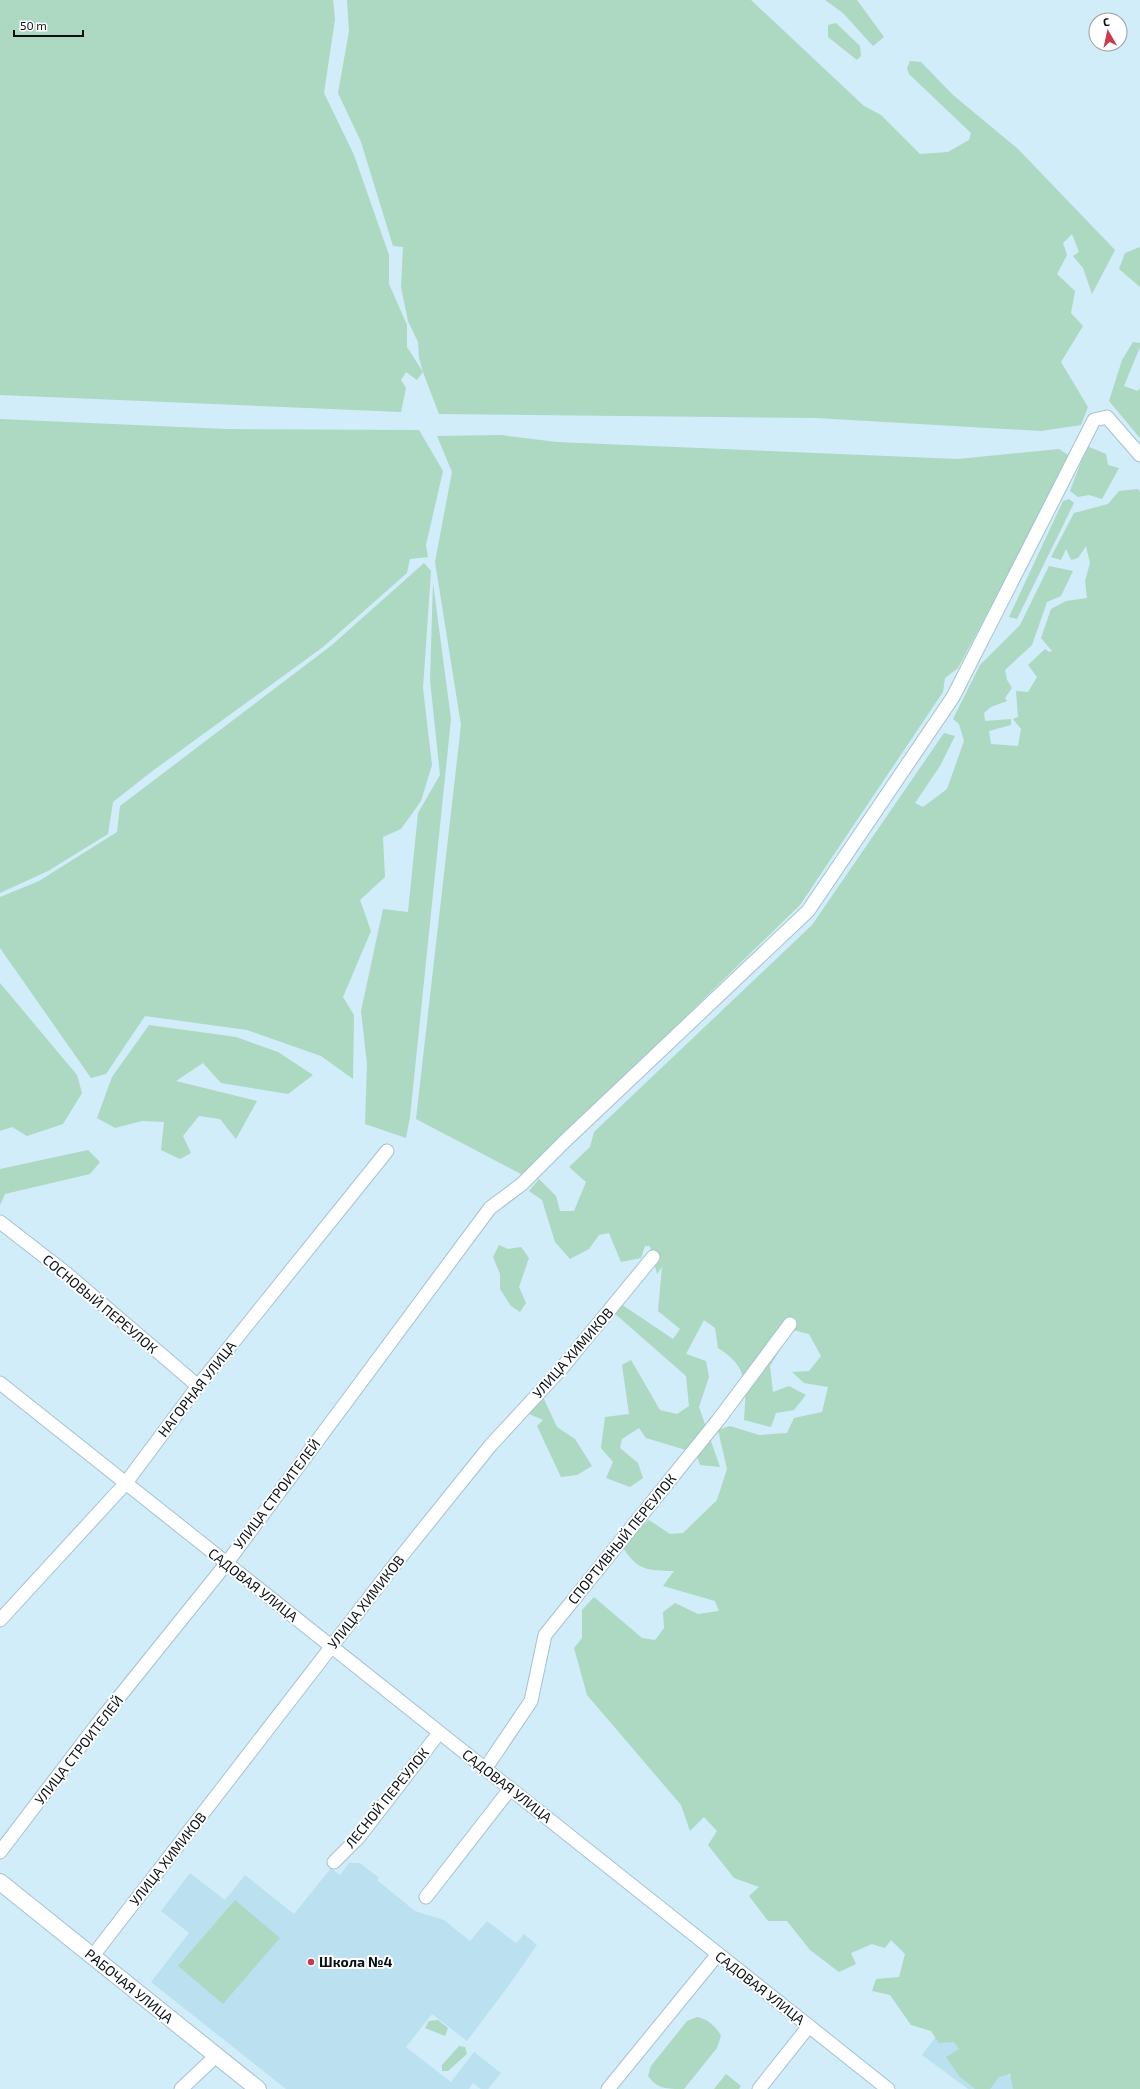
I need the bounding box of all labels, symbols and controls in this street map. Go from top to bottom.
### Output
scale bar [14,12,83,38]
north arrow [1088,12,1128,52]
text: С [1102,15,1111,29]
text: 50 m [20,18,47,32]
street label: СОСНОВЫЙ ПЕРЕУЛОК [39,1251,161,1357]
street label: УЛИЦА ХИМИКОВ [529,1304,616,1401]
street label: НАГОРНАЯ УЛИЦА [154,1337,239,1440]
street label: УЛИЦА СТРОИТЕЛЕЙ [230,1435,324,1552]
street label: СПОРТИВНЫЙ ПЕРЕУЛОК [564,1470,679,1607]
street label: САДОВАЯ УЛИЦА [205,1544,302,1625]
street label: УЛИЦА ХИМИКОВ [324,1552,407,1652]
street label: УЛИЦА СТРОИТЕЛЕЙ [31,1692,126,1808]
street label: ЛЕСНОЙ ПЕРЕУЛОК [341,1744,432,1851]
street label: САДОВАЯ УЛИЦА [459,1745,556,1826]
street label: УЛИЦА ХИМИКОВ [126,1809,209,1909]
street label: РАБОЧАЯ УЛИЦА [82,1945,177,2026]
street label: САДОВАЯ УЛИЦА [712,1947,809,2028]
place label: Школа №4 [319,1953,393,1970]
marker: Школа №4 [306,1957,316,1967]

